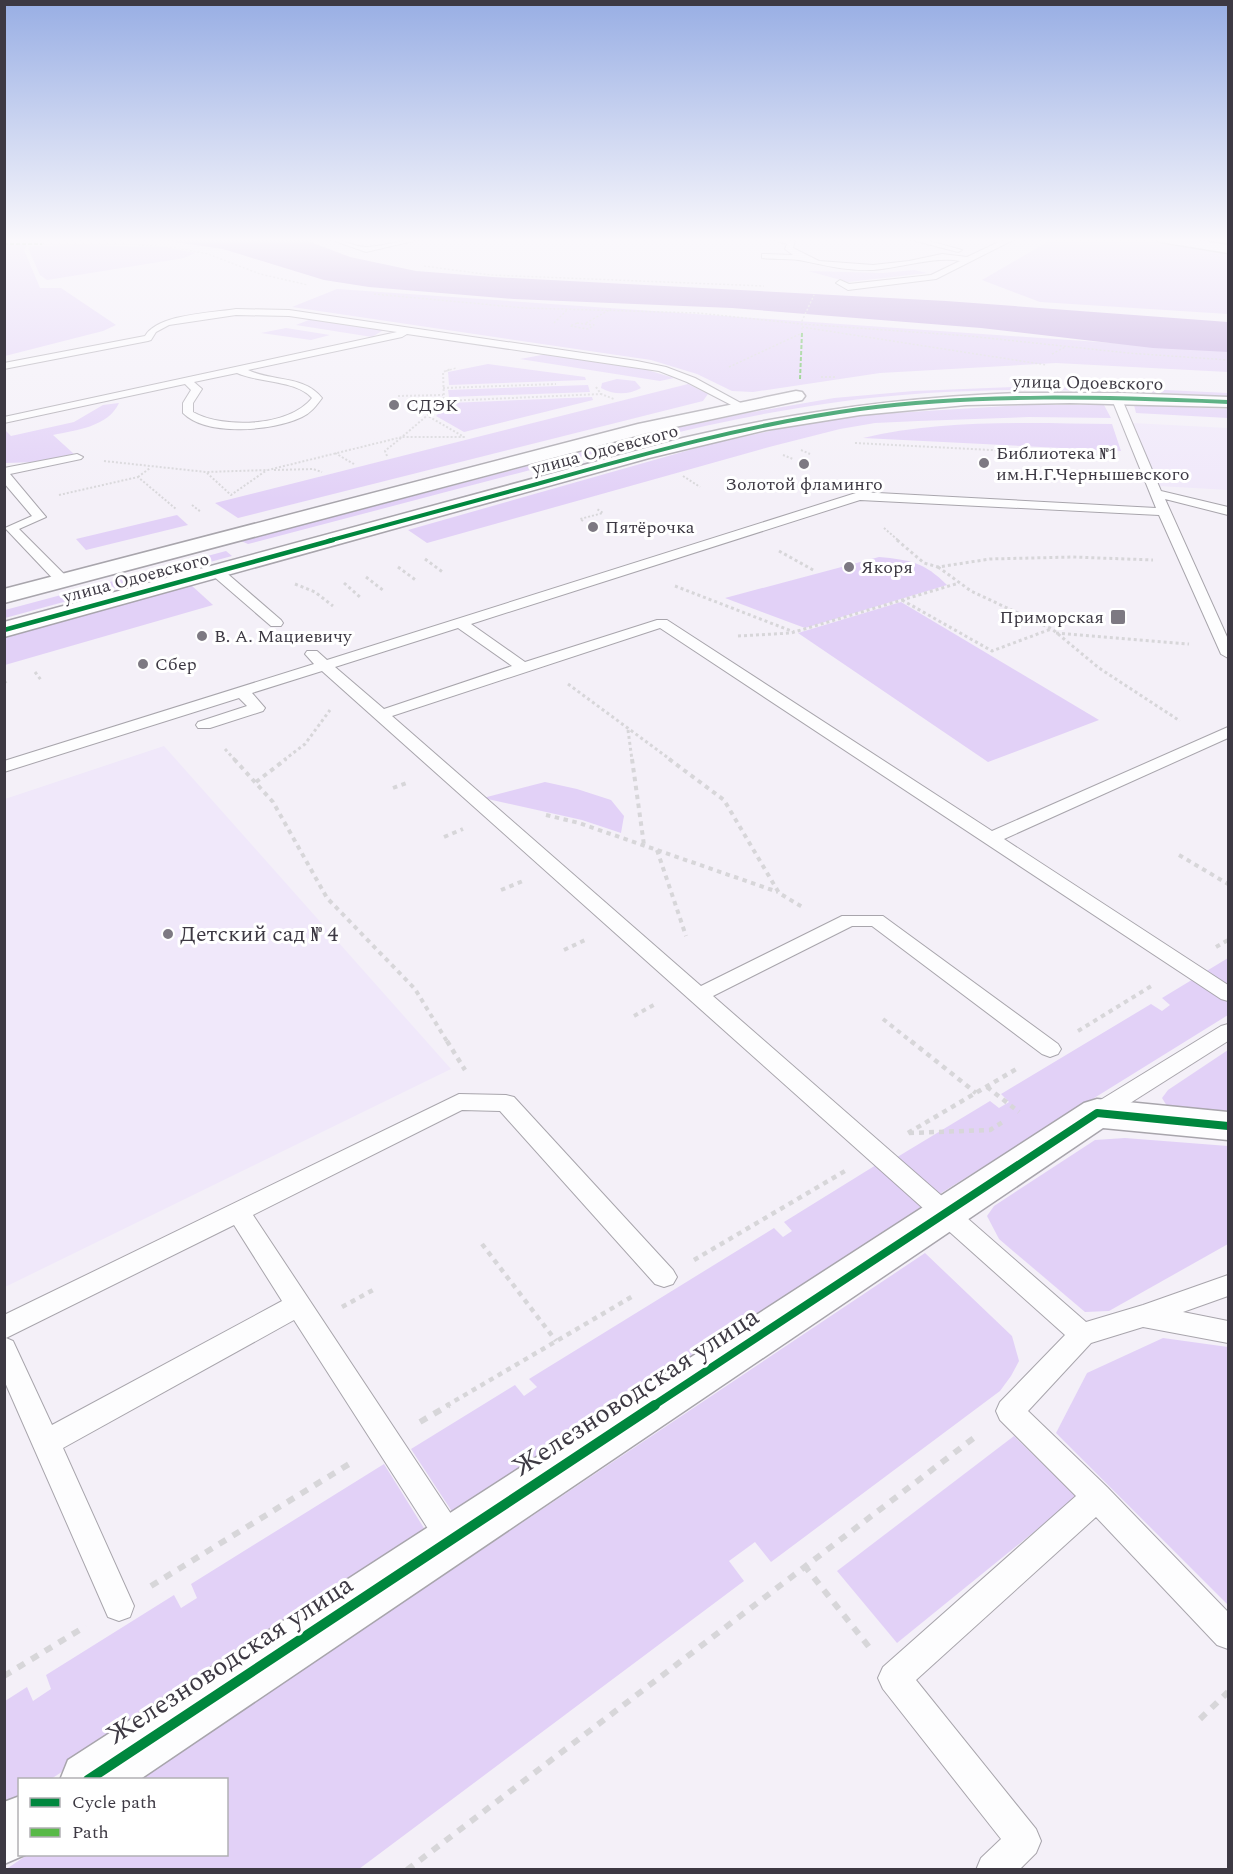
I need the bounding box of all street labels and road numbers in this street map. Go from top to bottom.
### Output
street label: улица Одоевского [1011,368,1164,398]
street label: улица Одоевского [528,417,681,483]
street label: улица Одоевского [59,545,212,611]
street label: Железноводская улица [504,1296,768,1488]
street label: Железноводская улица [98,1564,362,1756]

